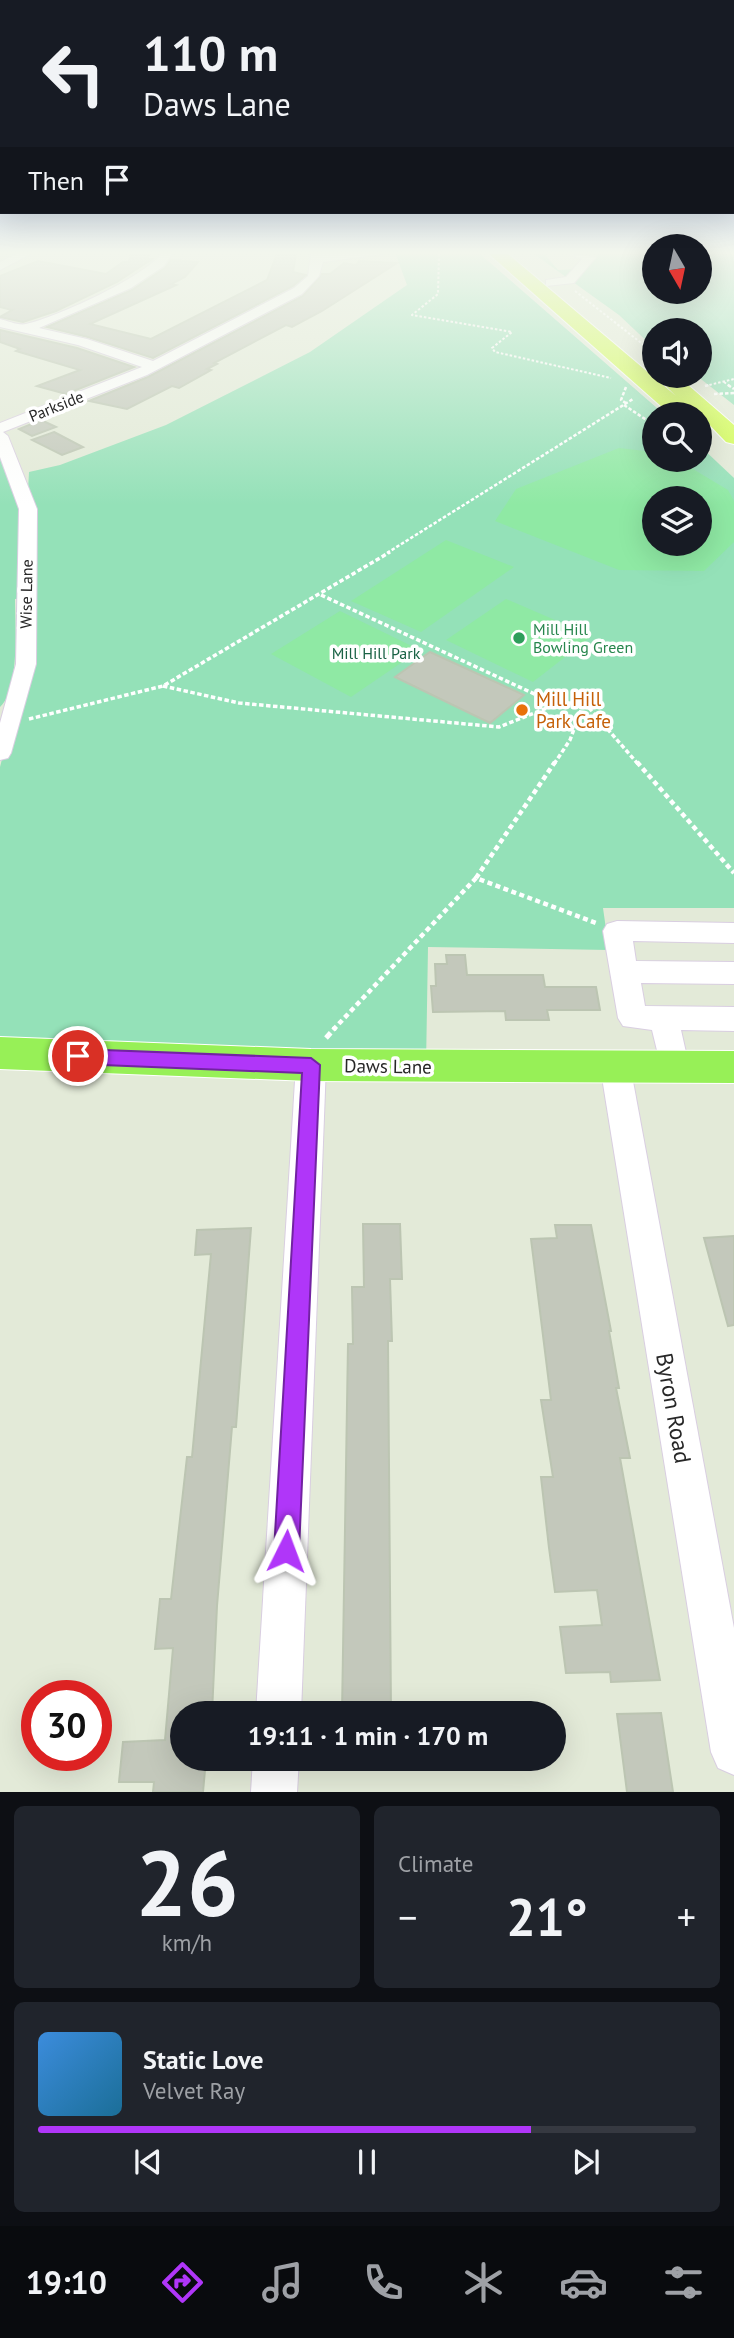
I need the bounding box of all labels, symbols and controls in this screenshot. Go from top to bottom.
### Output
text: 110 m [143,21,278,85]
icon: left [28,28,119,119]
text: Daws Lane [143,83,291,125]
icon: arrive [98,161,136,199]
text: Then [28,164,84,197]
north arrow [642,234,712,304]
map controls [642,234,712,556]
button: sound [642,318,712,388]
street label: Parkside [26,386,86,426]
button: search [642,402,712,472]
button: layers [642,486,712,556]
street label: Wise Lane [15,559,37,629]
place label: Mill Hill Bowling Green [533,619,633,657]
marker: Mill Hill Bowling Green [511,630,527,646]
park label: Mill Hill Park [332,643,421,663]
place label: Mill Hill Park Cafe [536,687,611,733]
marker: Mill Hill Park Cafe [514,702,530,718]
pin [48,1026,108,1086]
icon: arrive [59,1037,97,1075]
street label: Daws Lane [344,1053,432,1079]
street label: Byron Road [650,1350,698,1466]
position arrow [249,1514,323,1588]
speed limit sign: 30 [21,1680,112,1771]
text: 19:11 · 1 min · 170 m [248,1719,488,1752]
text: 26 [135,1823,239,1941]
text: Climate [398,1849,473,1878]
text: 21° [506,1883,588,1950]
text: − [398,1892,417,1941]
text: + [677,1892,696,1941]
text: km/h [162,1928,212,1957]
text: Static Love [143,2043,264,2076]
text: Velvet Ray [143,2076,245,2105]
icon: previous [129,2143,167,2181]
icon: pause [348,2143,386,2181]
icon: next [567,2143,605,2181]
icon: directions [158,2258,207,2307]
icon: music [258,2258,307,2307]
icon: phone [359,2258,408,2307]
icon: climate [459,2258,508,2307]
icon: car [559,2258,608,2307]
icon: filters [659,2258,708,2307]
text: 19:10 [26,2261,107,2303]

